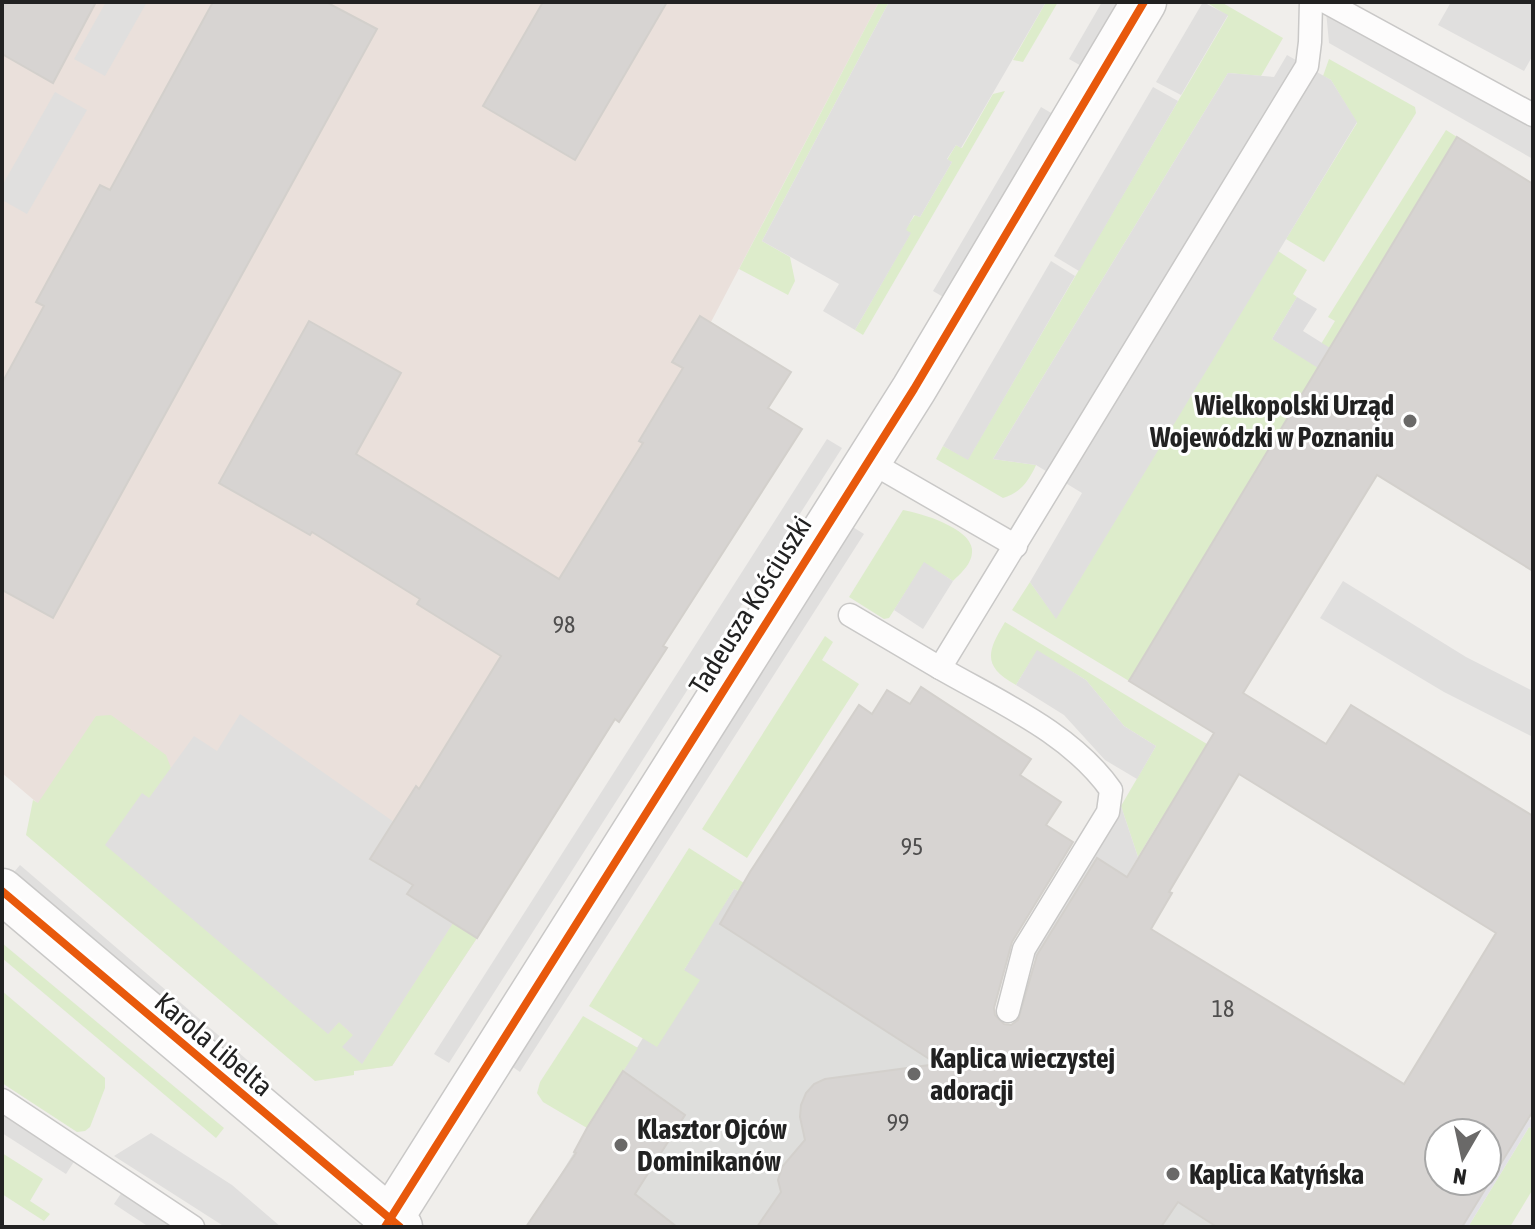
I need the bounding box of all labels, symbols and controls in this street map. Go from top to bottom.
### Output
place label: Wielkopolski Urząd Wojewódzki w Poznaniu [1149,389,1394,453]
marker: Wielkopolski Urząd Wojewódzki w Poznaniu [1401,412,1419,430]
street label: Tadeusza Kościuszki [682,510,818,700]
house number: 98 [553,611,575,638]
house number: 95 [901,833,923,860]
street label: Karola Libelta [149,986,279,1102]
house number: 18 [1212,995,1234,1022]
place label: Kaplica wieczystej adoracji [930,1042,1115,1106]
marker: Kaplica wieczystej adoracji [905,1065,923,1083]
house number: 99 [887,1109,909,1136]
place label: Klasztor Ojców Dominikanów [637,1113,787,1177]
north arrow [1423,1117,1503,1197]
marker: Klasztor Ojców Dominikanów [612,1136,630,1154]
place label: Kaplica Katyńska [1189,1158,1364,1190]
text: N [1451,1163,1468,1191]
marker: Kaplica Katyńska [1164,1165,1182,1183]

